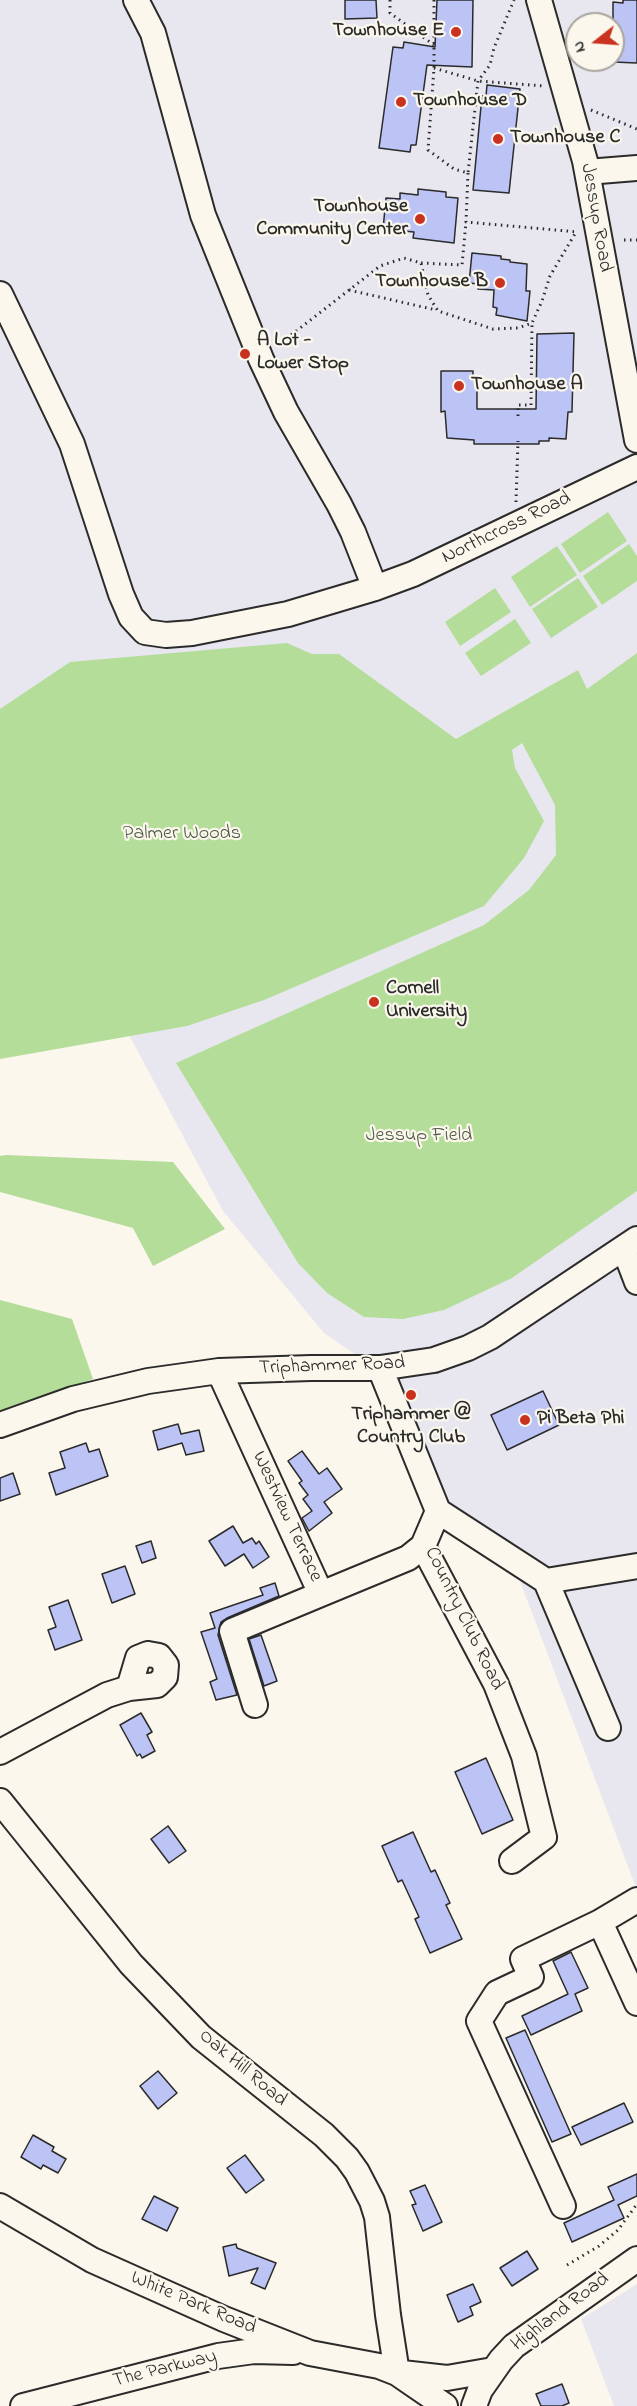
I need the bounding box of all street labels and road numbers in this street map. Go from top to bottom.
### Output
street label: Jessup Road [574,162,616,274]
street label: Northcross Road [439,487,575,571]
street label: Triphammer Road [258,1352,406,1382]
street label: Westview Terrace [245,1448,327,1586]
street label: Country Club Road [418,1543,508,1695]
street label: Oak Hill Road [193,2025,291,2113]
street label: White Park Road [127,2267,259,2341]
street label: Highland Road [507,2268,615,2358]
street label: The Parkway [111,2346,219,2394]

